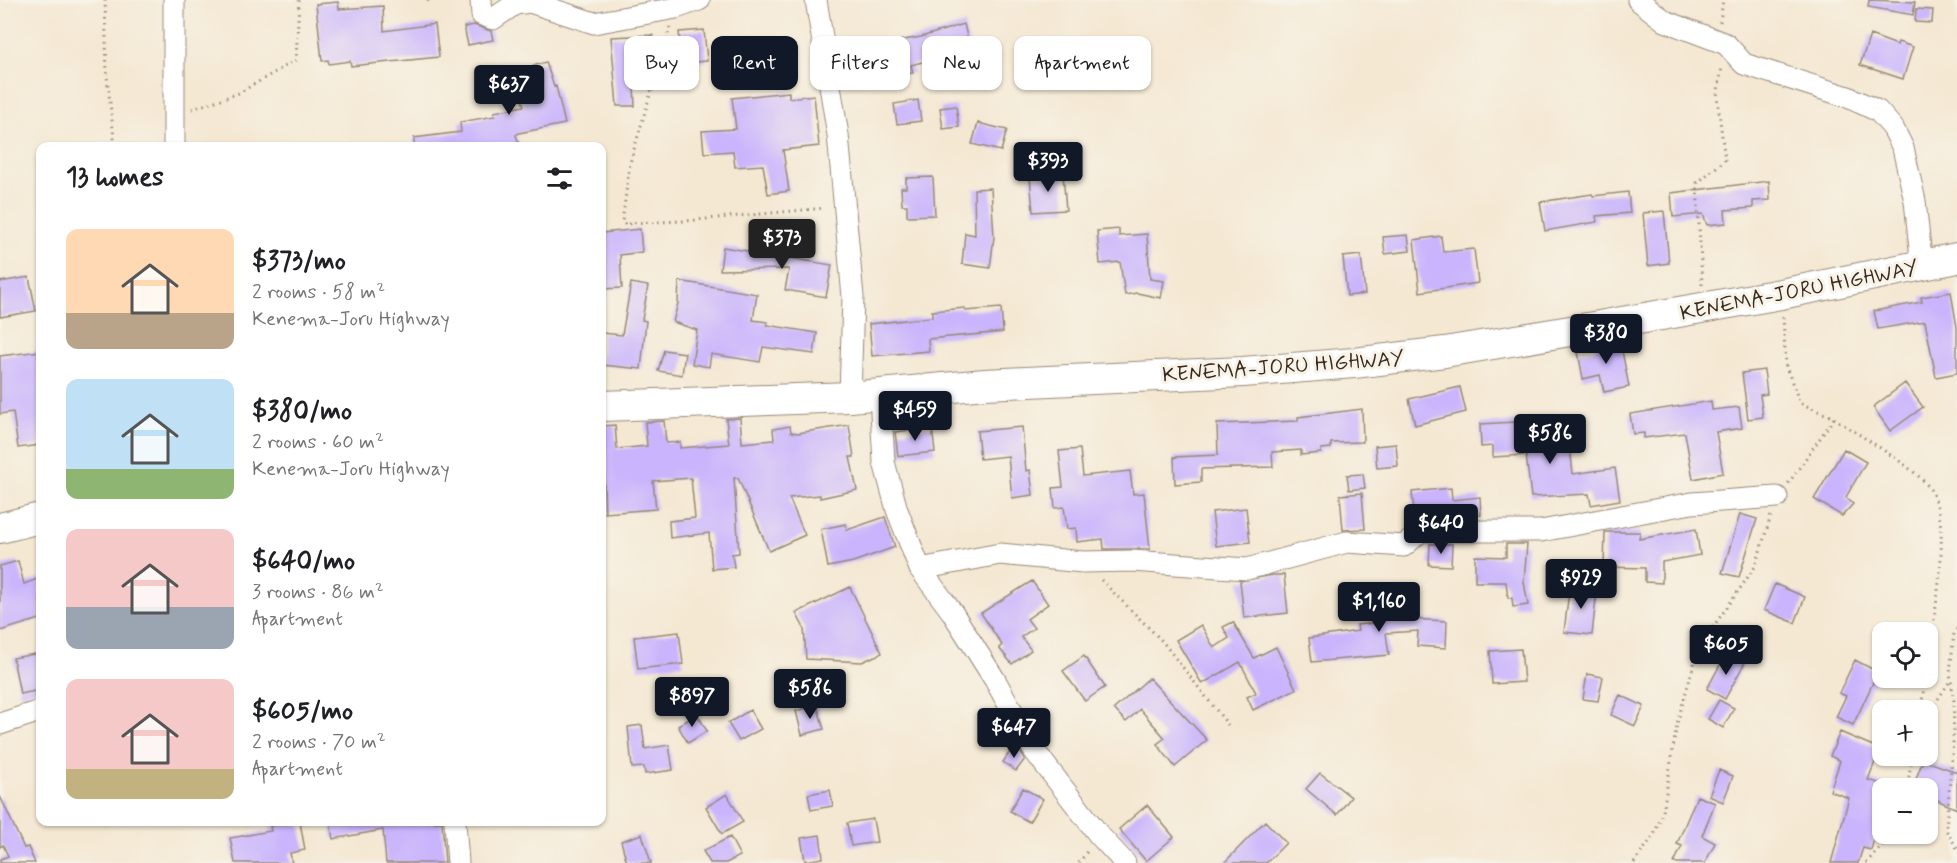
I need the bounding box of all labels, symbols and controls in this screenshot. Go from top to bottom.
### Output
chip: Buy [624,36,699,90]
chip: Rent [711,36,798,90]
chip: Filters [810,36,910,90]
chip: New [922,36,1002,90]
chip: Apartment [1014,36,1151,90]
pin: $637 [473,65,545,116]
text: $637 [488,71,530,98]
pin: $393 [1012,142,1084,193]
text: $393 [1028,148,1068,175]
text: 13 homes [66,161,164,195]
icon: filters [543,162,576,195]
pin: $373 [746,219,818,270]
text: $373 [762,225,802,252]
text: $373/mo [252,245,346,279]
icon: home [114,253,186,325]
street label: KENEMA-JORU HIGHWAY [1678,254,1921,328]
text: 2 rooms · 58 m² [252,279,385,306]
text: Kenema-Joru Highway [252,306,450,333]
pin: $380 [1570,314,1642,365]
text: $380 [1584,320,1628,347]
street label: KENEMA-JORU HIGHWAY [1161,345,1405,389]
pin: $459 [879,391,951,442]
text: $380/mo [252,395,352,429]
text: $459 [893,397,937,424]
icon: home [114,403,186,475]
pin: $586 [1514,414,1586,465]
text: $586 [1528,420,1572,447]
text: 2 rooms · 60 m² [252,429,384,456]
text: Kenema-Joru Highway [252,456,450,483]
pin: $640 [1405,504,1477,555]
text: $640 [1418,510,1464,537]
text: $640/mo [252,545,355,579]
icon: home [114,553,186,625]
pin: $929 [1545,559,1617,610]
text: $929 [1560,565,1602,592]
text: 3 rooms · 86 m² [252,579,384,606]
pin: $1,160 [1330,582,1428,633]
text: $1,160 [1352,588,1406,615]
text: Apartment [252,606,343,633]
map controls [1872,622,1938,844]
button: locate [1872,622,1938,688]
pin: $605 [1690,625,1762,676]
text: $605 [1704,631,1748,658]
pin: $586 [774,669,846,720]
text: $586 [788,675,832,702]
pin: $897 [656,677,728,728]
text: $897 [669,683,715,710]
text: $605/mo [252,695,353,729]
button: + [1872,700,1938,766]
icon: home [114,703,186,775]
pin: $647 [978,708,1050,759]
text: $647 [991,714,1037,741]
text: 2 rooms · 70 m² [252,729,386,756]
text: Apartment [252,756,343,783]
button: − [1872,778,1938,844]

